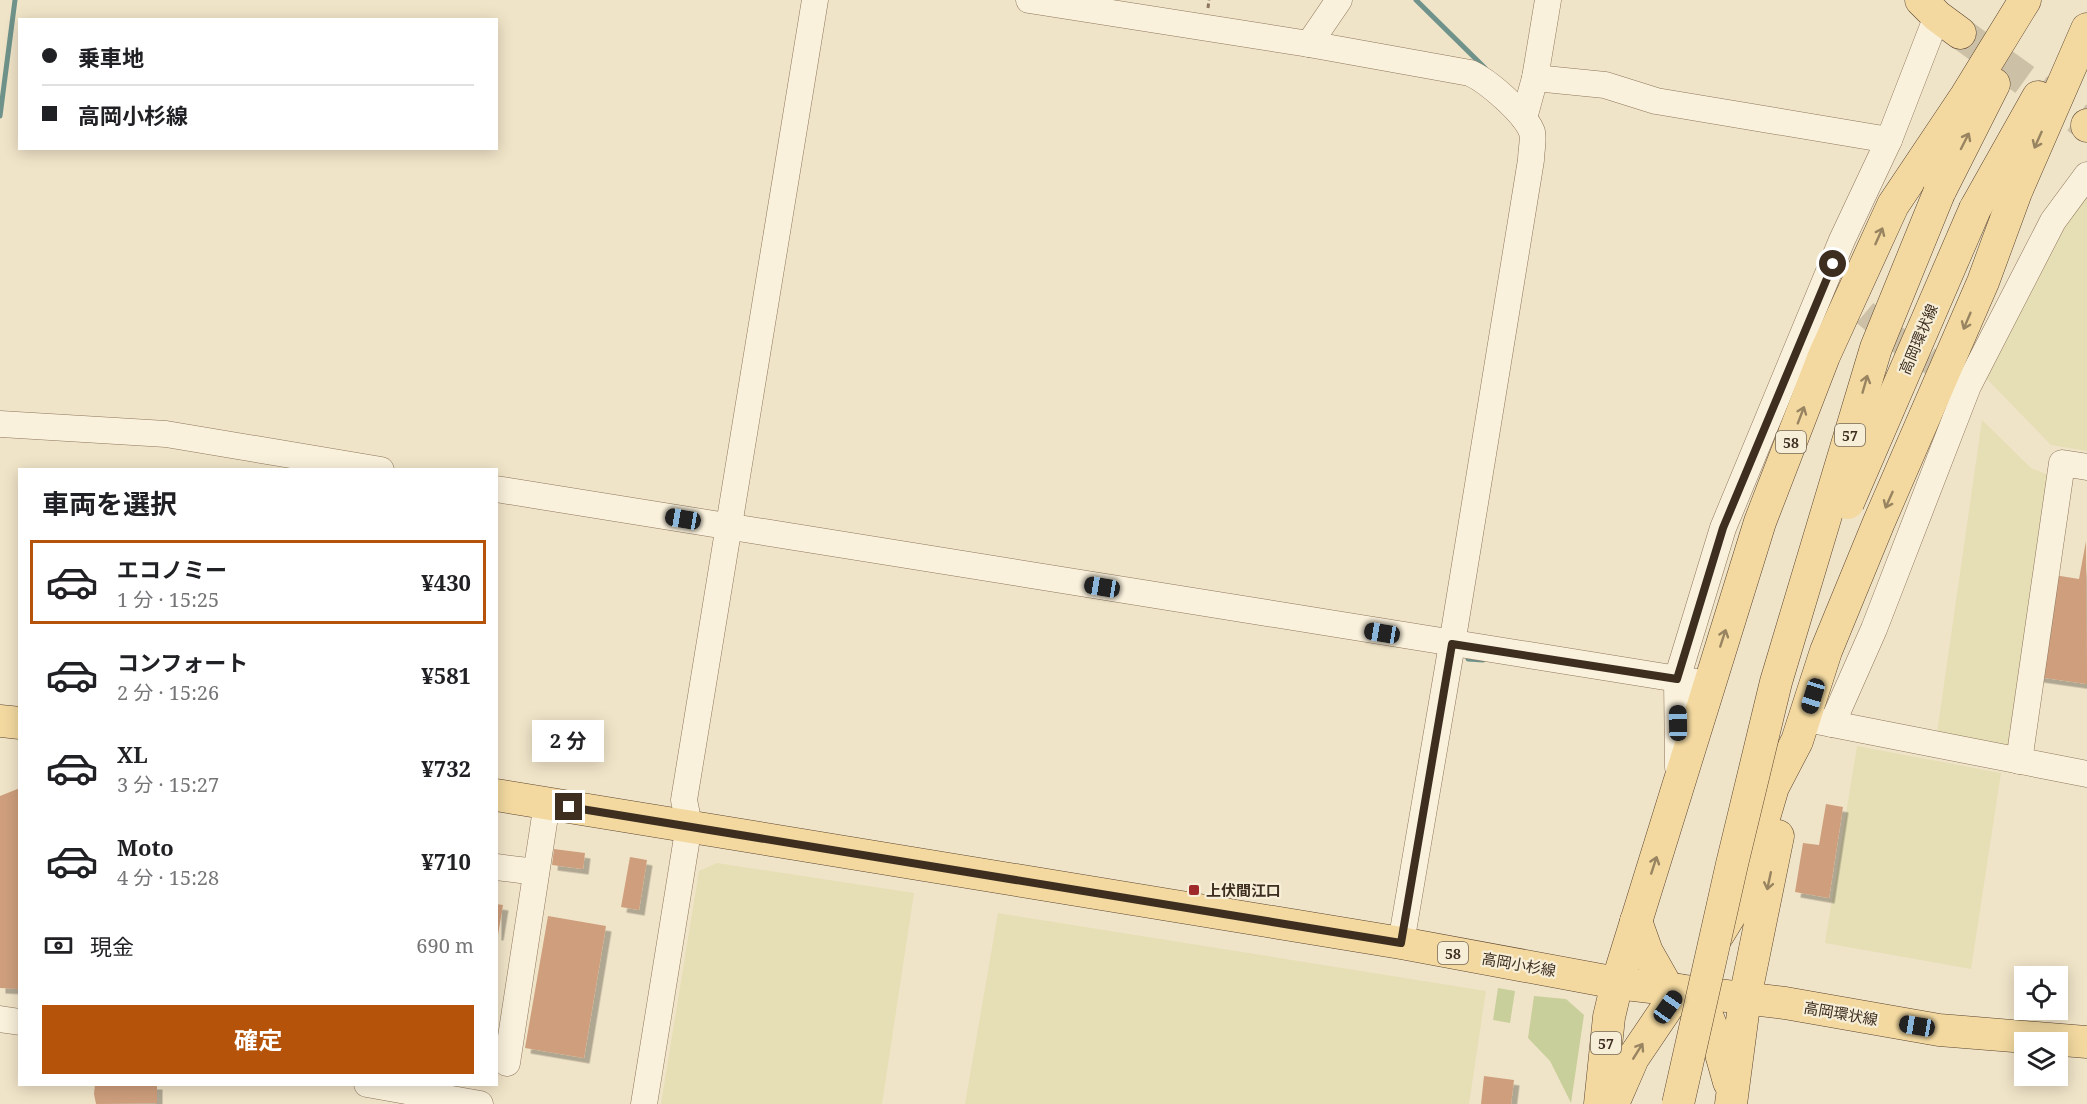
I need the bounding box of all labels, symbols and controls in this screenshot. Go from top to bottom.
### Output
text: 乗車地 [78,42,144,72]
text: 高岡小杉線 [78,100,188,130]
one-way arrow [2032,131,2043,149]
one-way arrow [1960,132,1972,150]
one-way arrow [1873,227,1885,245]
route start [1819,250,1846,277]
street label: 高岡環状線 [1894,301,1942,377]
one-way arrow [1961,312,1972,330]
one-way arrow [1860,375,1871,394]
one-way arrow [1797,406,1808,424]
road number: 57 [1835,424,1865,446]
road number: 58 [1776,431,1806,453]
text: 車両を選択 [42,485,177,522]
one-way arrow [1883,490,1894,509]
car [664,507,702,531]
text: エコノミー [117,554,227,584]
icon: car [45,555,99,609]
text: ¥430 [421,567,471,597]
car [1083,575,1121,599]
text: 1 分 · 15:25 [117,586,219,613]
car [1363,621,1401,645]
one-way arrow [1719,629,1730,648]
text: コンフォート [117,647,248,677]
icon: car [45,648,99,702]
text: ¥581 [421,660,471,690]
car [1799,676,1827,716]
text: 2 分 · 15:26 [117,679,219,706]
car [1669,705,1687,741]
callout: 2 分 [533,720,605,762]
text: 2 分 [550,727,586,754]
text: XL [117,739,148,769]
icon: car [45,741,99,795]
text: ¥732 [421,753,471,783]
text: 3 分 · 15:27 [117,771,219,798]
route end [555,793,582,820]
text: Moto [117,832,174,862]
icon: car [45,834,99,888]
text: ¥710 [421,846,471,876]
one-way arrow [1649,856,1660,875]
text: 4 分 · 15:28 [117,864,219,891]
one-way arrow [1763,870,1774,890]
place label: 上伏間江口 [1206,880,1281,900]
marker: 上伏間江口 [1187,883,1201,897]
icon: cash [42,929,75,962]
text: 現金 [90,931,134,961]
text: 690 m [416,932,474,959]
road number: 58 [1438,942,1468,964]
street label: 高岡小杉線 [1480,948,1558,980]
map controls [2014,966,2068,1086]
button: locate [2014,966,2068,1020]
car [1650,987,1686,1027]
street label: 高岡環状線 [1802,997,1880,1029]
button: 確定 [42,1005,474,1074]
car [1898,1014,1936,1038]
road number: 57 [1591,1032,1621,1054]
button: layers [2014,1032,2068,1086]
one-way arrow [1632,1043,1644,1060]

